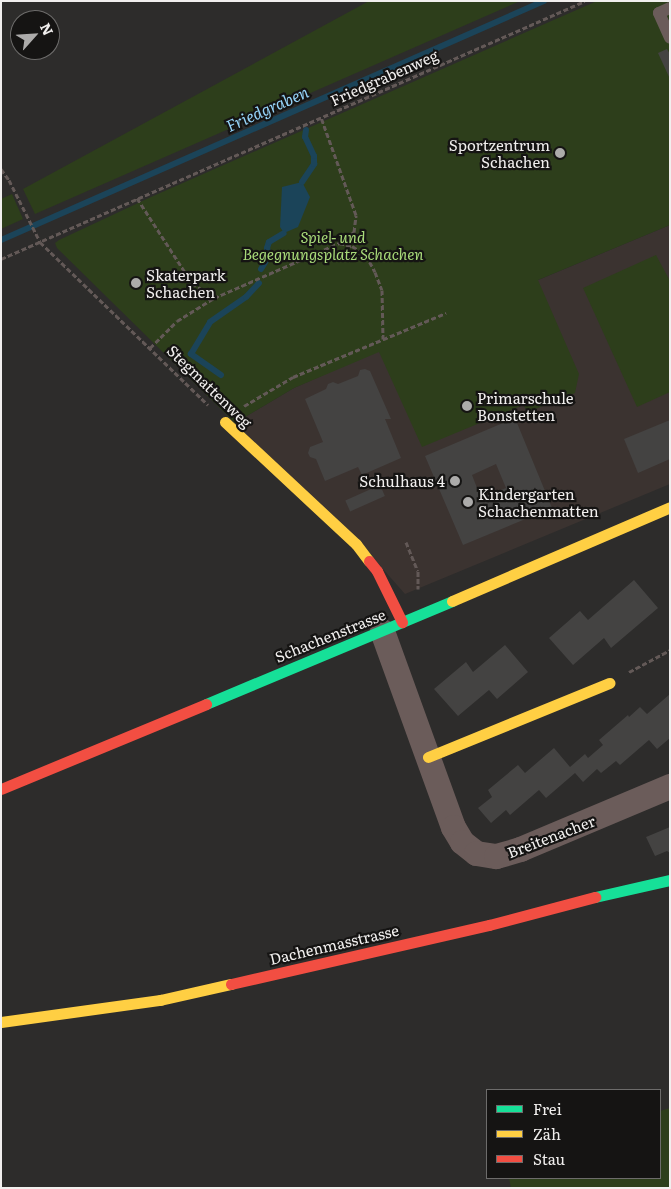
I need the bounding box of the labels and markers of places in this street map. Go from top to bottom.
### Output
place label: Sportzentrum Schachen [449,135,550,170]
marker: Sportzentrum Schachen [554,147,566,159]
place label: Skaterpark Schachen [146,265,226,300]
marker: Skaterpark Schachen [130,277,142,289]
place label: Primarschule Bonstetten [477,388,574,423]
marker: Primarschule Bonstetten [461,400,473,412]
place label: Schulhaus 4 [359,472,445,490]
marker: Schulhaus 4 [449,475,461,487]
place label: Kindergarten Schachenmatten [478,484,599,519]
marker: Kindergarten Schachenmatten [462,496,474,508]

